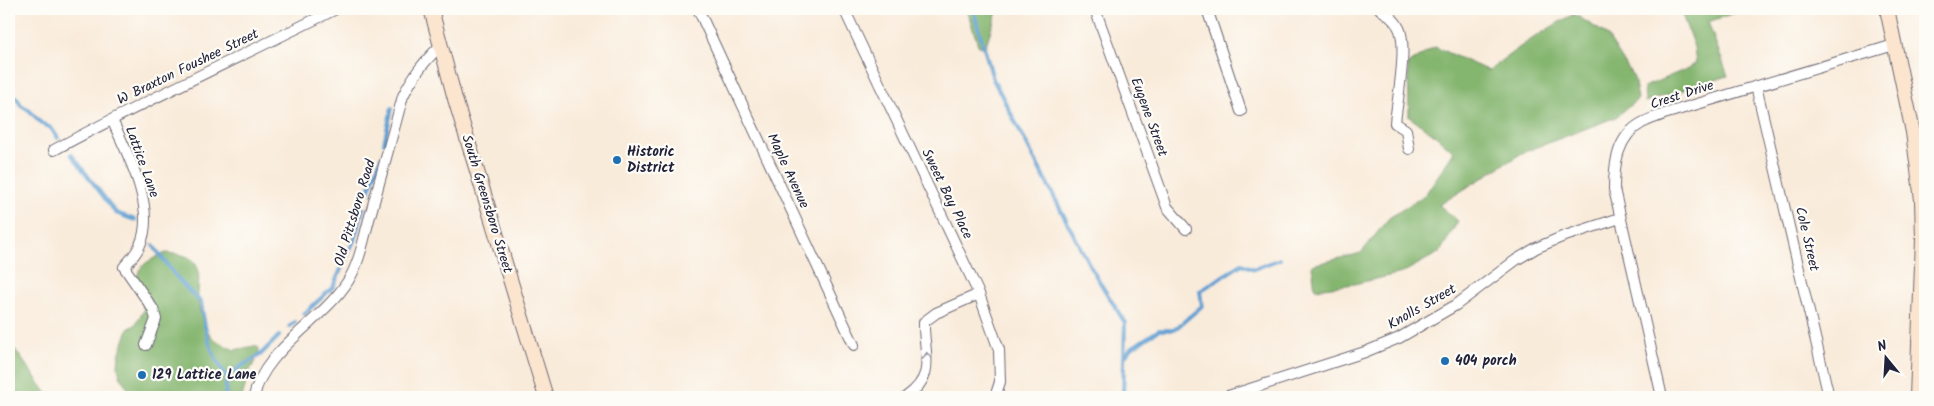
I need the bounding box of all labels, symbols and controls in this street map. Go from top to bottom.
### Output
street label: W Braxton Foushee Street [113,23,263,111]
street label: Eugene Street [1125,74,1174,160]
street label: Crest Drive [1647,74,1717,116]
street label: Lattice Lane [119,123,165,201]
street label: Maple Avenue [761,130,815,213]
street label: South Greensboro Street [455,132,519,277]
place label: Historic District [627,141,675,179]
street label: Sweet Bay Place [916,145,979,244]
marker: Historic District [611,154,623,166]
street label: Old Pittsboro Road [328,156,382,269]
street label: Cole Street [1789,205,1825,274]
street label: Knolls Street [1384,278,1461,336]
north arrow [1862,334,1912,384]
text: N [1875,335,1890,358]
place label: 404 porch [1455,350,1517,372]
one-way arrow [922,352,933,360]
marker: 404 porch [1439,355,1451,367]
place label: 129 Lattice Lane [152,364,257,386]
marker: 129 Lattice Lane [136,369,148,381]

